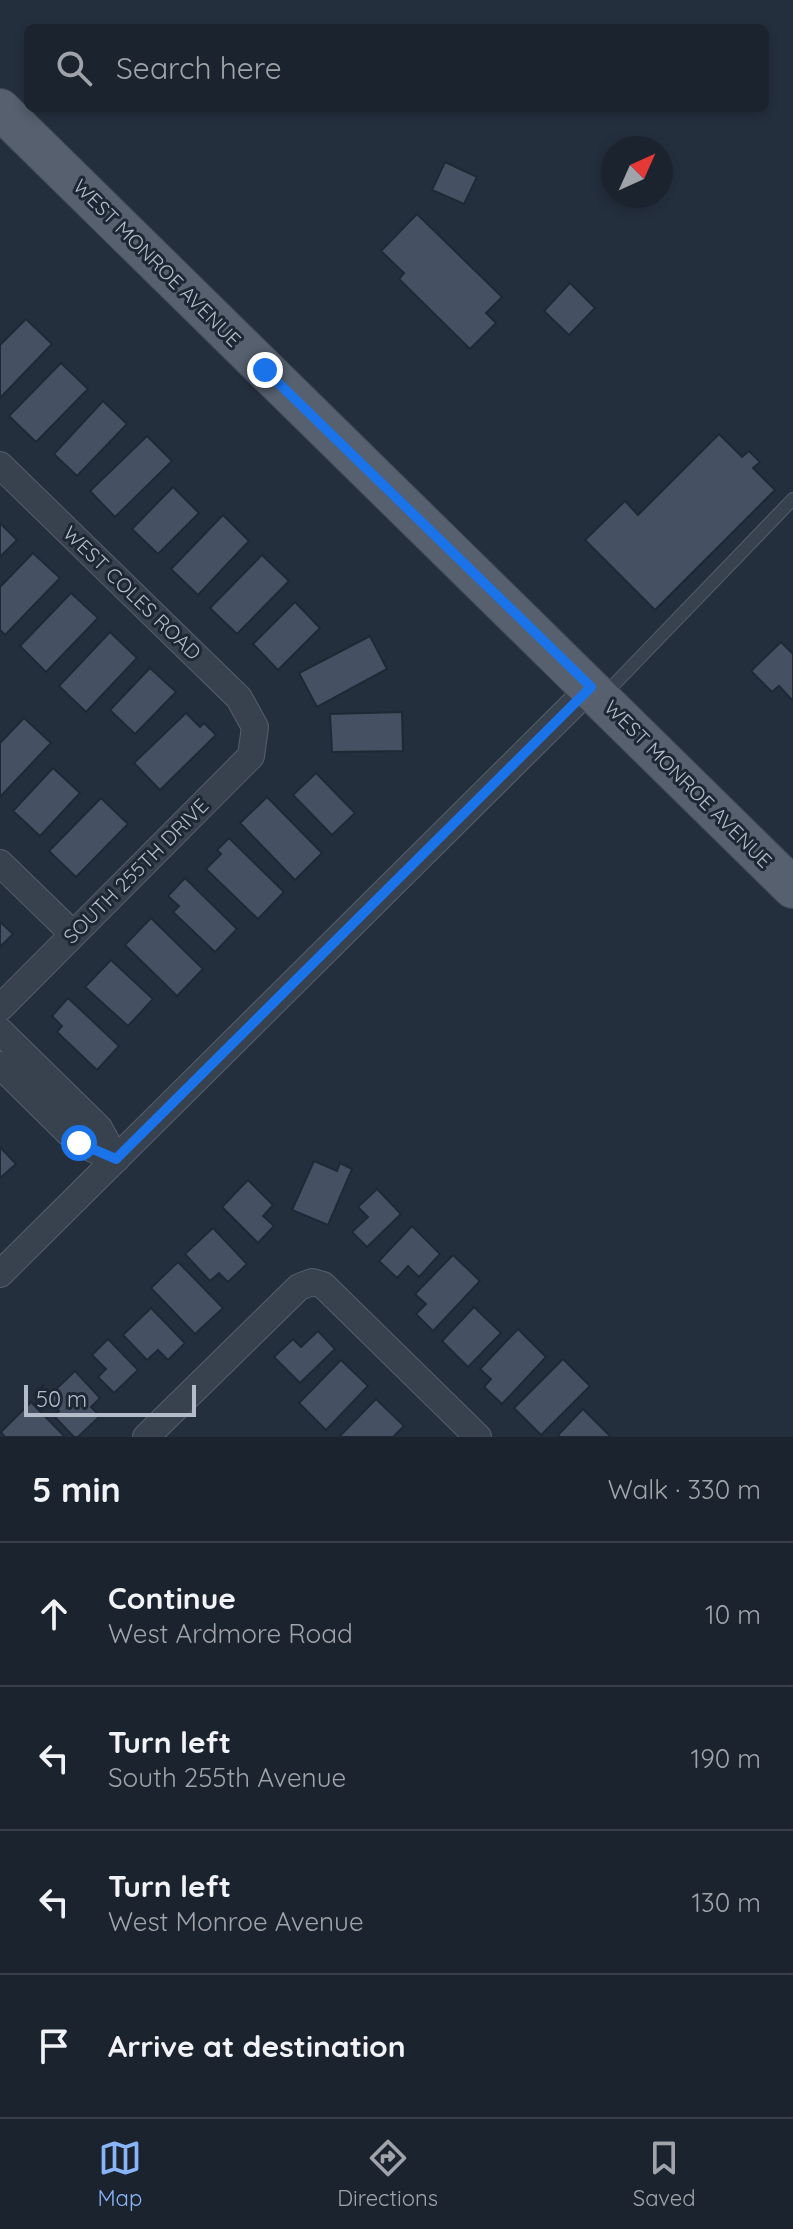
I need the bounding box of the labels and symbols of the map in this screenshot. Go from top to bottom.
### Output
north arrow [601,136,673,208]
street label: WEST MONROE AVENUE [68,173,247,352]
route end [247,352,283,388]
street label: WEST COLES ROAD [58,520,207,665]
street label: WEST MONROE AVENUE [599,694,778,873]
street label: SOUTH 255TH DRIVE [58,793,213,948]
route start [61,1125,97,1161]
scale bar [24,1381,196,1417]

